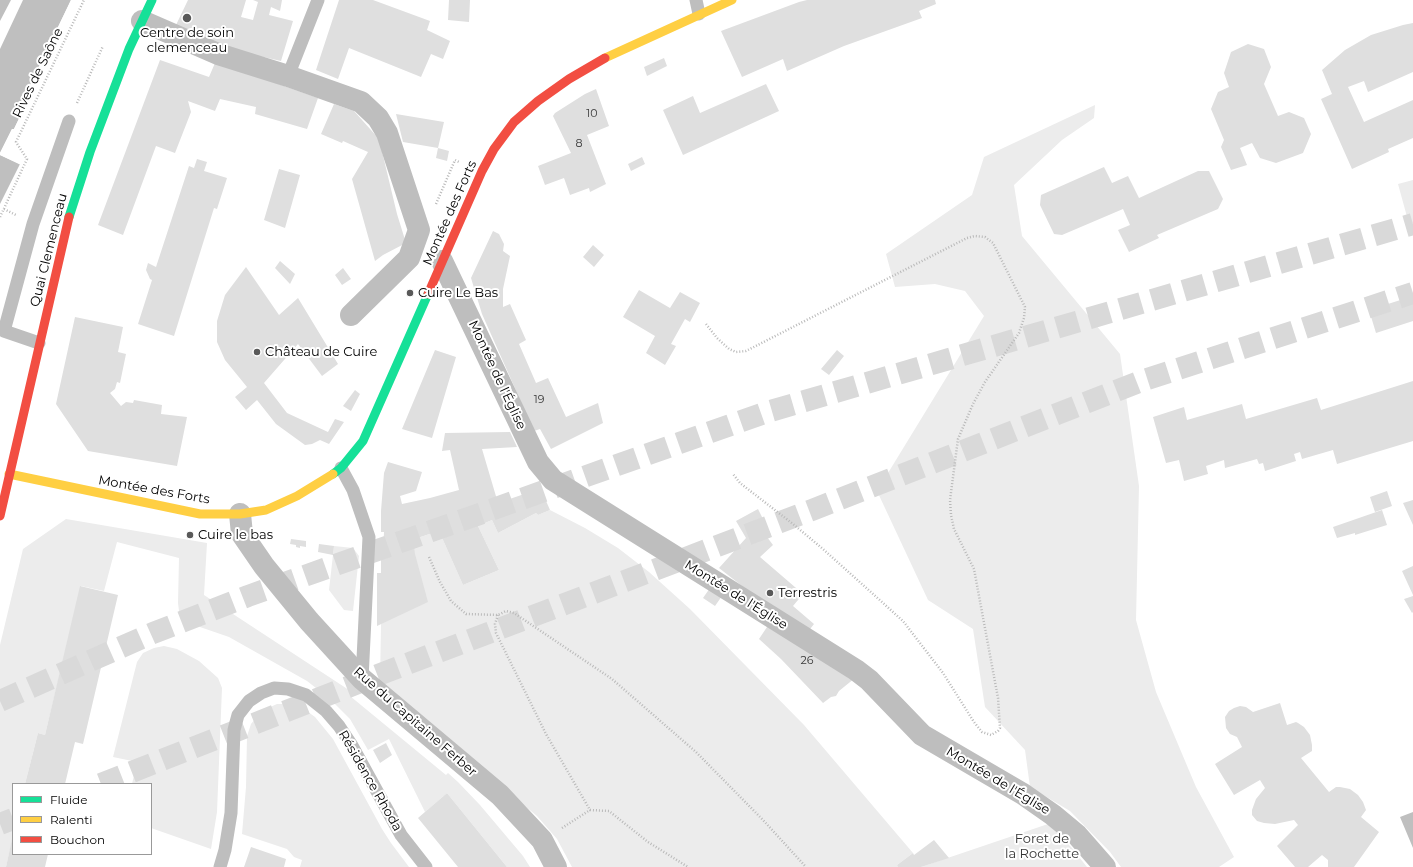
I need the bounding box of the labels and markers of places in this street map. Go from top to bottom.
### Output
marker: Centre de soin clemenceau [181,12,193,24]
place label: Centre de soin clemenceau [140,25,234,56]
place label: Cuire Le Bas [418,285,498,301]
marker: Cuire Le Bas [405,288,415,298]
place label: Château de Cuire [265,344,377,360]
marker: Château de Cuire [252,347,262,357]
place label: Cuire le bas [198,527,273,543]
marker: Cuire le bas [185,530,195,540]
place label: Terrestris [778,585,837,601]
marker: Terrestris [765,588,775,598]

